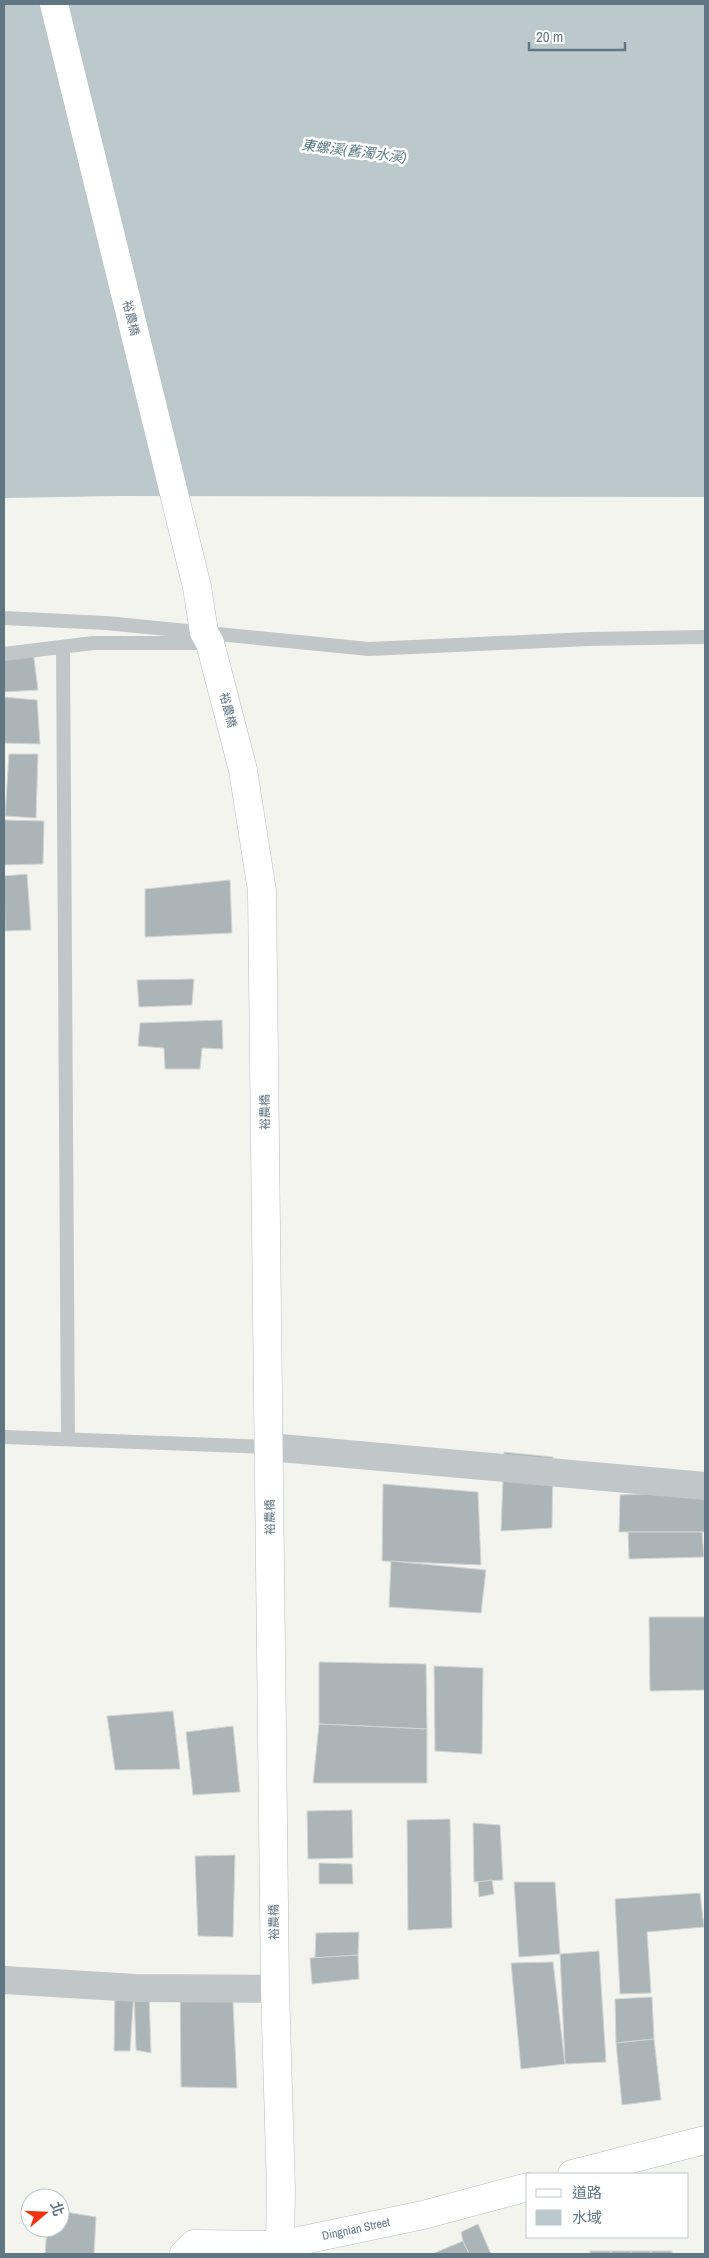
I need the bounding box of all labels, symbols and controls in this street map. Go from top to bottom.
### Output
scale bar [529,20,625,52]
text: 20 m [536,26,563,47]
water label: 東螺溪(舊濁水溪) [300,136,408,166]
street label: 裕農橋 [119,299,143,337]
street label: 裕農橋 [216,691,240,729]
street label: 裕農橋 [257,1094,273,1130]
street label: 裕農橋 [262,1499,278,1535]
street label: 裕農橋 [266,1904,282,1940]
legend [526,2173,689,2238]
text: 道路 [572,2182,602,2203]
north arrow [20,2188,70,2238]
text: 北 [47,2199,68,2218]
text: 水域 [572,2207,602,2228]
street label: Dingnian Street [321,2214,392,2244]

